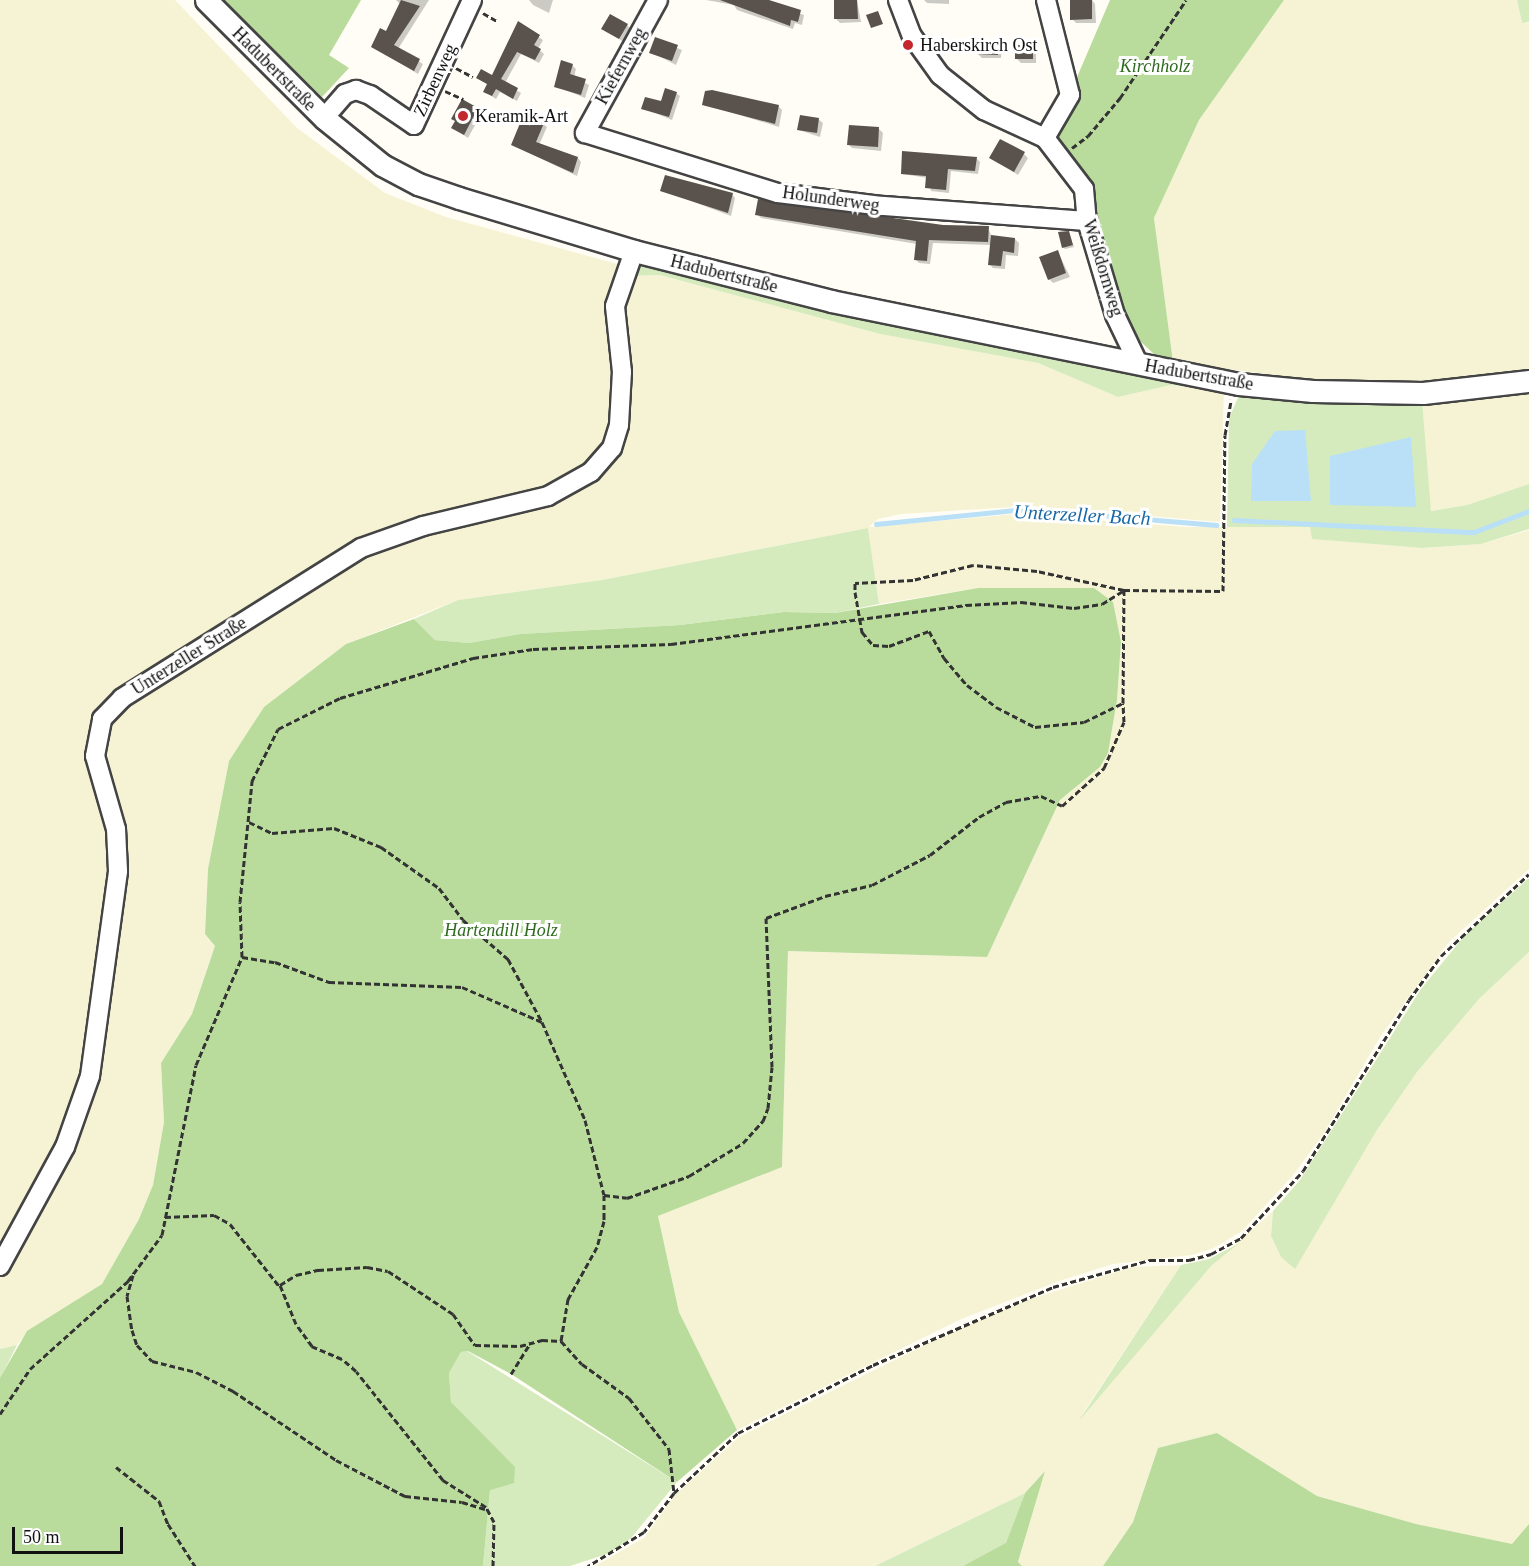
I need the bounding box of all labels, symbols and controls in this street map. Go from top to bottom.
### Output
street label: Hadubertstraße [227,22,321,116]
street label: Kiefernweg [591,24,651,108]
place label: Haberskirch Ost [920,34,1037,56]
marker: Haberskirch Ost [901,38,915,52]
street label: Zirbenweg [409,40,461,120]
park label: Kirchholz [1120,55,1190,77]
place label: Keramik-Art [475,105,568,127]
marker: Keramik-Art [456,109,470,123]
street label: Holunderweg [781,181,881,217]
street label: Weißdornweg [1078,217,1128,319]
street label: Hadubertstraße [668,250,780,298]
street label: Hadubertstraße [1143,355,1255,395]
water label: Unterzeller Bach [1013,499,1151,531]
street label: Unterzeller Straße [128,612,250,700]
park label: Hartendill Holz [444,919,558,941]
scale bar [15,1515,126,1553]
text: 50 m [23,1527,60,1547]

